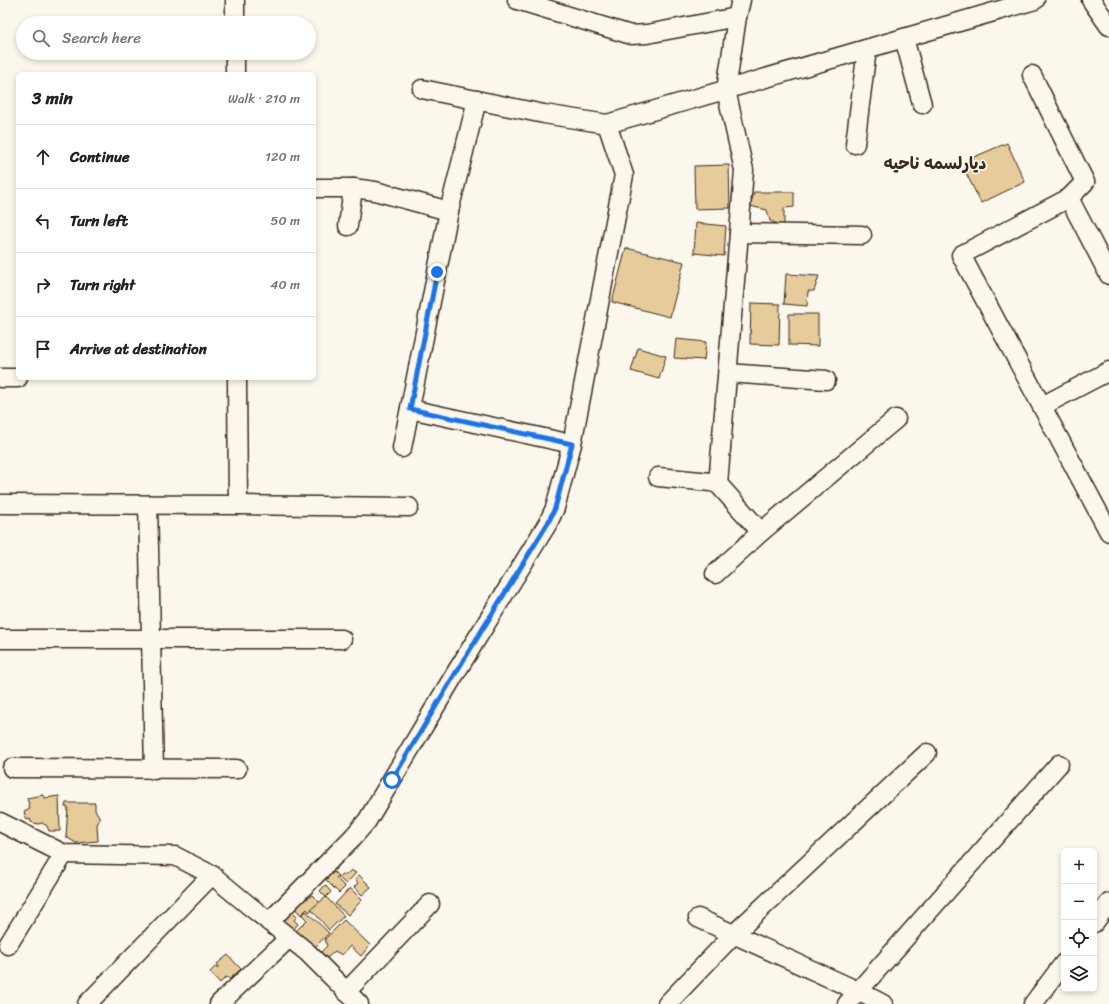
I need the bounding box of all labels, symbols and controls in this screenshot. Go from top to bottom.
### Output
search box [16,16,316,60]
text: Search here [62,25,141,51]
icon: search [30,27,52,49]
text: 3 min [32,83,73,113]
text: Walk · 210 m [228,87,300,110]
text: Continue [70,144,130,170]
text: 120 m [265,145,300,168]
icon: ahead [32,146,54,168]
district label: دیارلسمه ناحیه [884,148,987,178]
text: Turn left [70,208,128,234]
text: 50 m [270,209,300,232]
icon: left [32,210,54,232]
route end [428,263,446,281]
text: Turn right [70,272,135,298]
text: 40 m [270,273,300,296]
icon: right [32,274,54,296]
text: Arrive at destination [70,336,207,362]
icon: arrive [32,338,54,360]
route start [383,771,401,789]
map controls [1061,848,1097,992]
button: + [1061,848,1097,884]
button: − [1061,884,1097,920]
button: locate [1061,920,1097,956]
button: layers [1061,956,1097,992]

